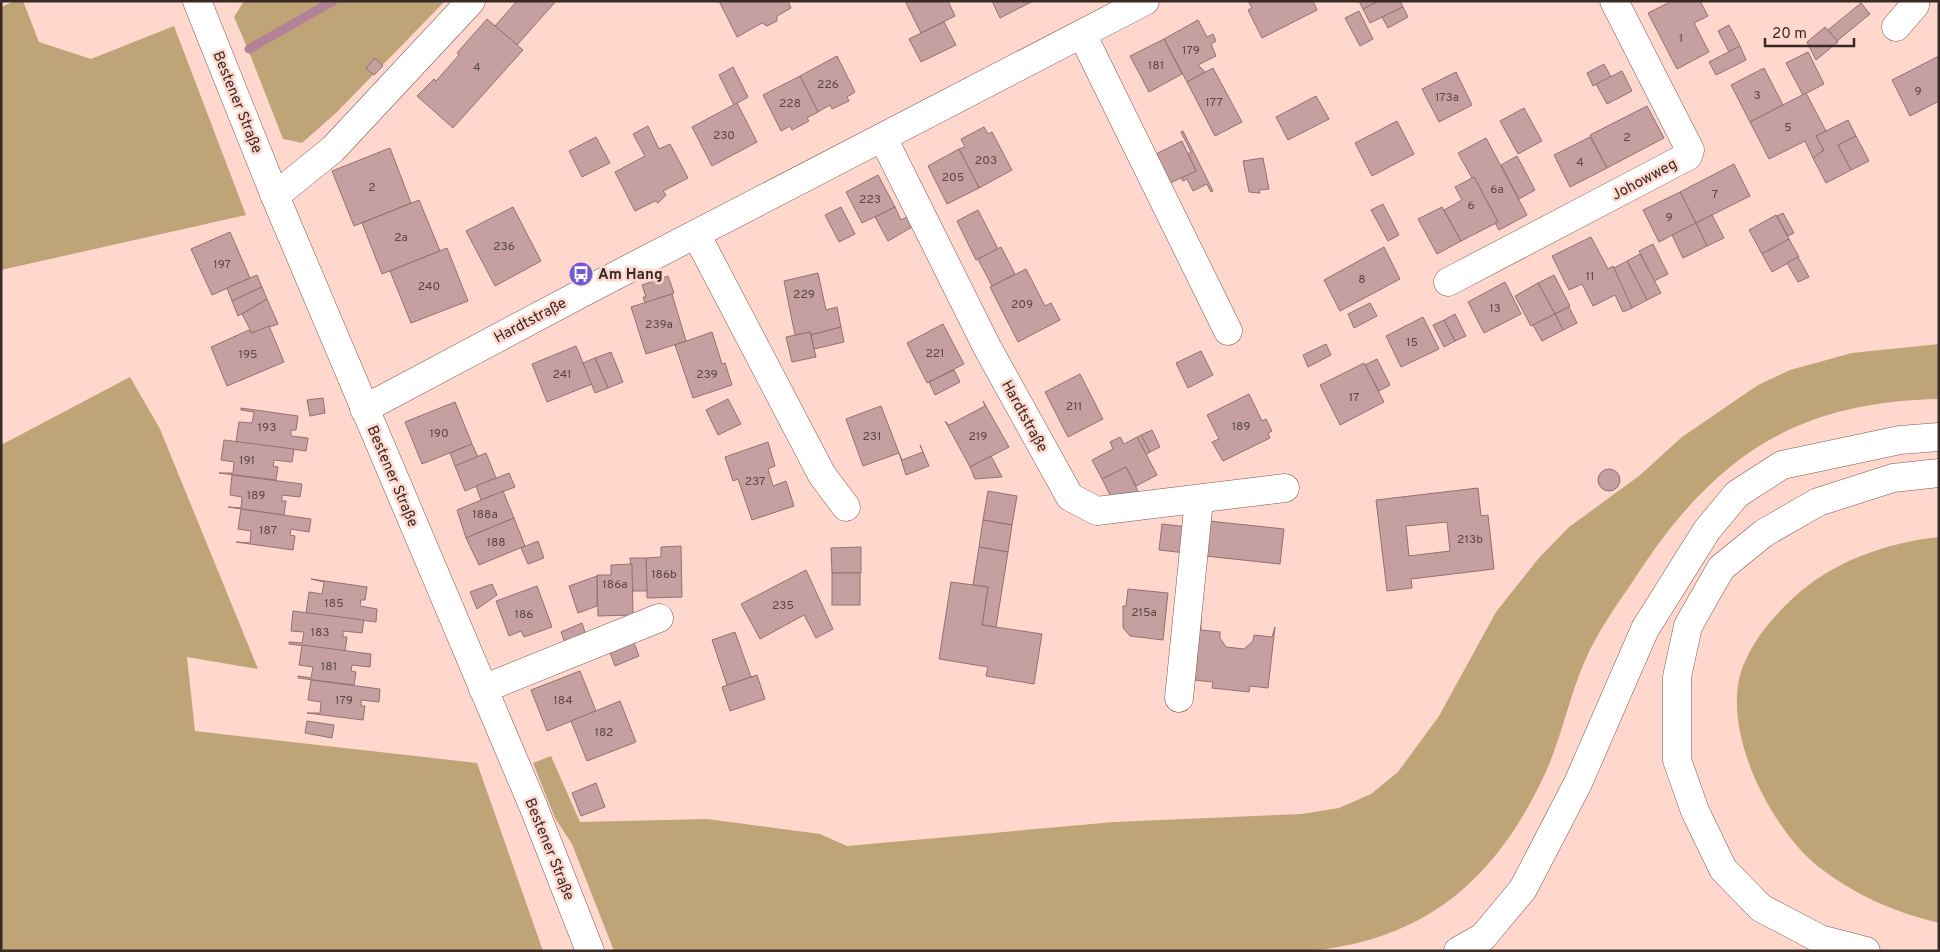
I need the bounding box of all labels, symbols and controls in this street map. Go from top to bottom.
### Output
scale bar [1765,15,1854,47]
text: 20 m [1772,25,1807,44]
house number: 1 [1679,31,1683,47]
house number: 179 [1182,43,1200,59]
street label: Bestener Straße [207,49,266,156]
house number: 181 [1148,58,1164,74]
house number: 4 [473,60,481,76]
house number: 226 [817,77,839,93]
house number: 9 [1914,84,1922,100]
house number: 3 [1753,88,1761,104]
house number: 173a [1435,90,1459,106]
house number: 177 [1205,95,1223,111]
house number: 228 [779,96,801,112]
house number: 5 [1784,120,1792,136]
house number: 230 [713,128,735,144]
house number: 2 [1623,130,1631,146]
house number: 203 [975,153,997,169]
house number: 4 [1576,155,1584,171]
street label: Johowweg [1609,155,1681,206]
house number: 205 [942,170,964,186]
house number: 2 [368,180,376,196]
house number: 6a [1490,182,1504,198]
house number: 7 [1712,187,1718,203]
house number: 223 [859,192,881,208]
house number: 6 [1467,198,1475,214]
house number: 9 [1665,210,1673,226]
house number: 2a [394,230,408,246]
house number: 236 [493,239,515,255]
house number: 197 [213,257,231,273]
bus stop icon: Am Hang [568,261,594,287]
place label: Am Hang [598,266,663,285]
house number: 11 [1586,269,1594,285]
house number: 8 [1358,272,1366,288]
house number: 240 [418,279,440,295]
house number: 229 [793,287,815,303]
street label: Hardtstraße [491,294,570,348]
house number: 209 [1011,297,1033,313]
house number: 13 [1489,301,1501,317]
house number: 239a [645,317,673,333]
house number: 15 [1406,335,1418,351]
house number: 221 [925,346,945,362]
house number: 195 [238,347,258,363]
house number: 241 [552,367,572,383]
house number: 239 [696,367,718,383]
street label: Hardtstraße [996,377,1051,456]
house number: 17 [1349,390,1359,406]
house number: 211 [1066,399,1082,415]
house number: 189 [1232,419,1250,435]
house number: 193 [258,420,276,436]
street label: Bestener Straße [362,423,422,530]
house number: 190 [429,426,449,442]
house number: 231 [862,429,882,445]
house number: 219 [969,429,987,445]
house number: 191 [239,453,255,469]
house number: 237 [745,474,765,490]
house number: 189 [247,488,265,504]
house number: 188a [472,507,498,523]
house number: 187 [259,523,277,539]
house number: 213b [1457,532,1483,548]
house number: 188 [486,535,506,551]
house number: 186b [651,567,677,583]
house number: 186a [602,577,628,593]
house number: 185 [324,596,344,612]
house number: 235 [772,598,794,614]
house number: 215a [1131,605,1157,621]
house number: 186 [515,607,533,623]
house number: 183 [310,625,330,641]
house number: 181 [321,659,337,675]
house number: 179 [335,693,353,709]
house number: 184 [553,693,573,709]
house number: 182 [595,725,613,741]
street label: Bestener Straße [519,796,578,903]

